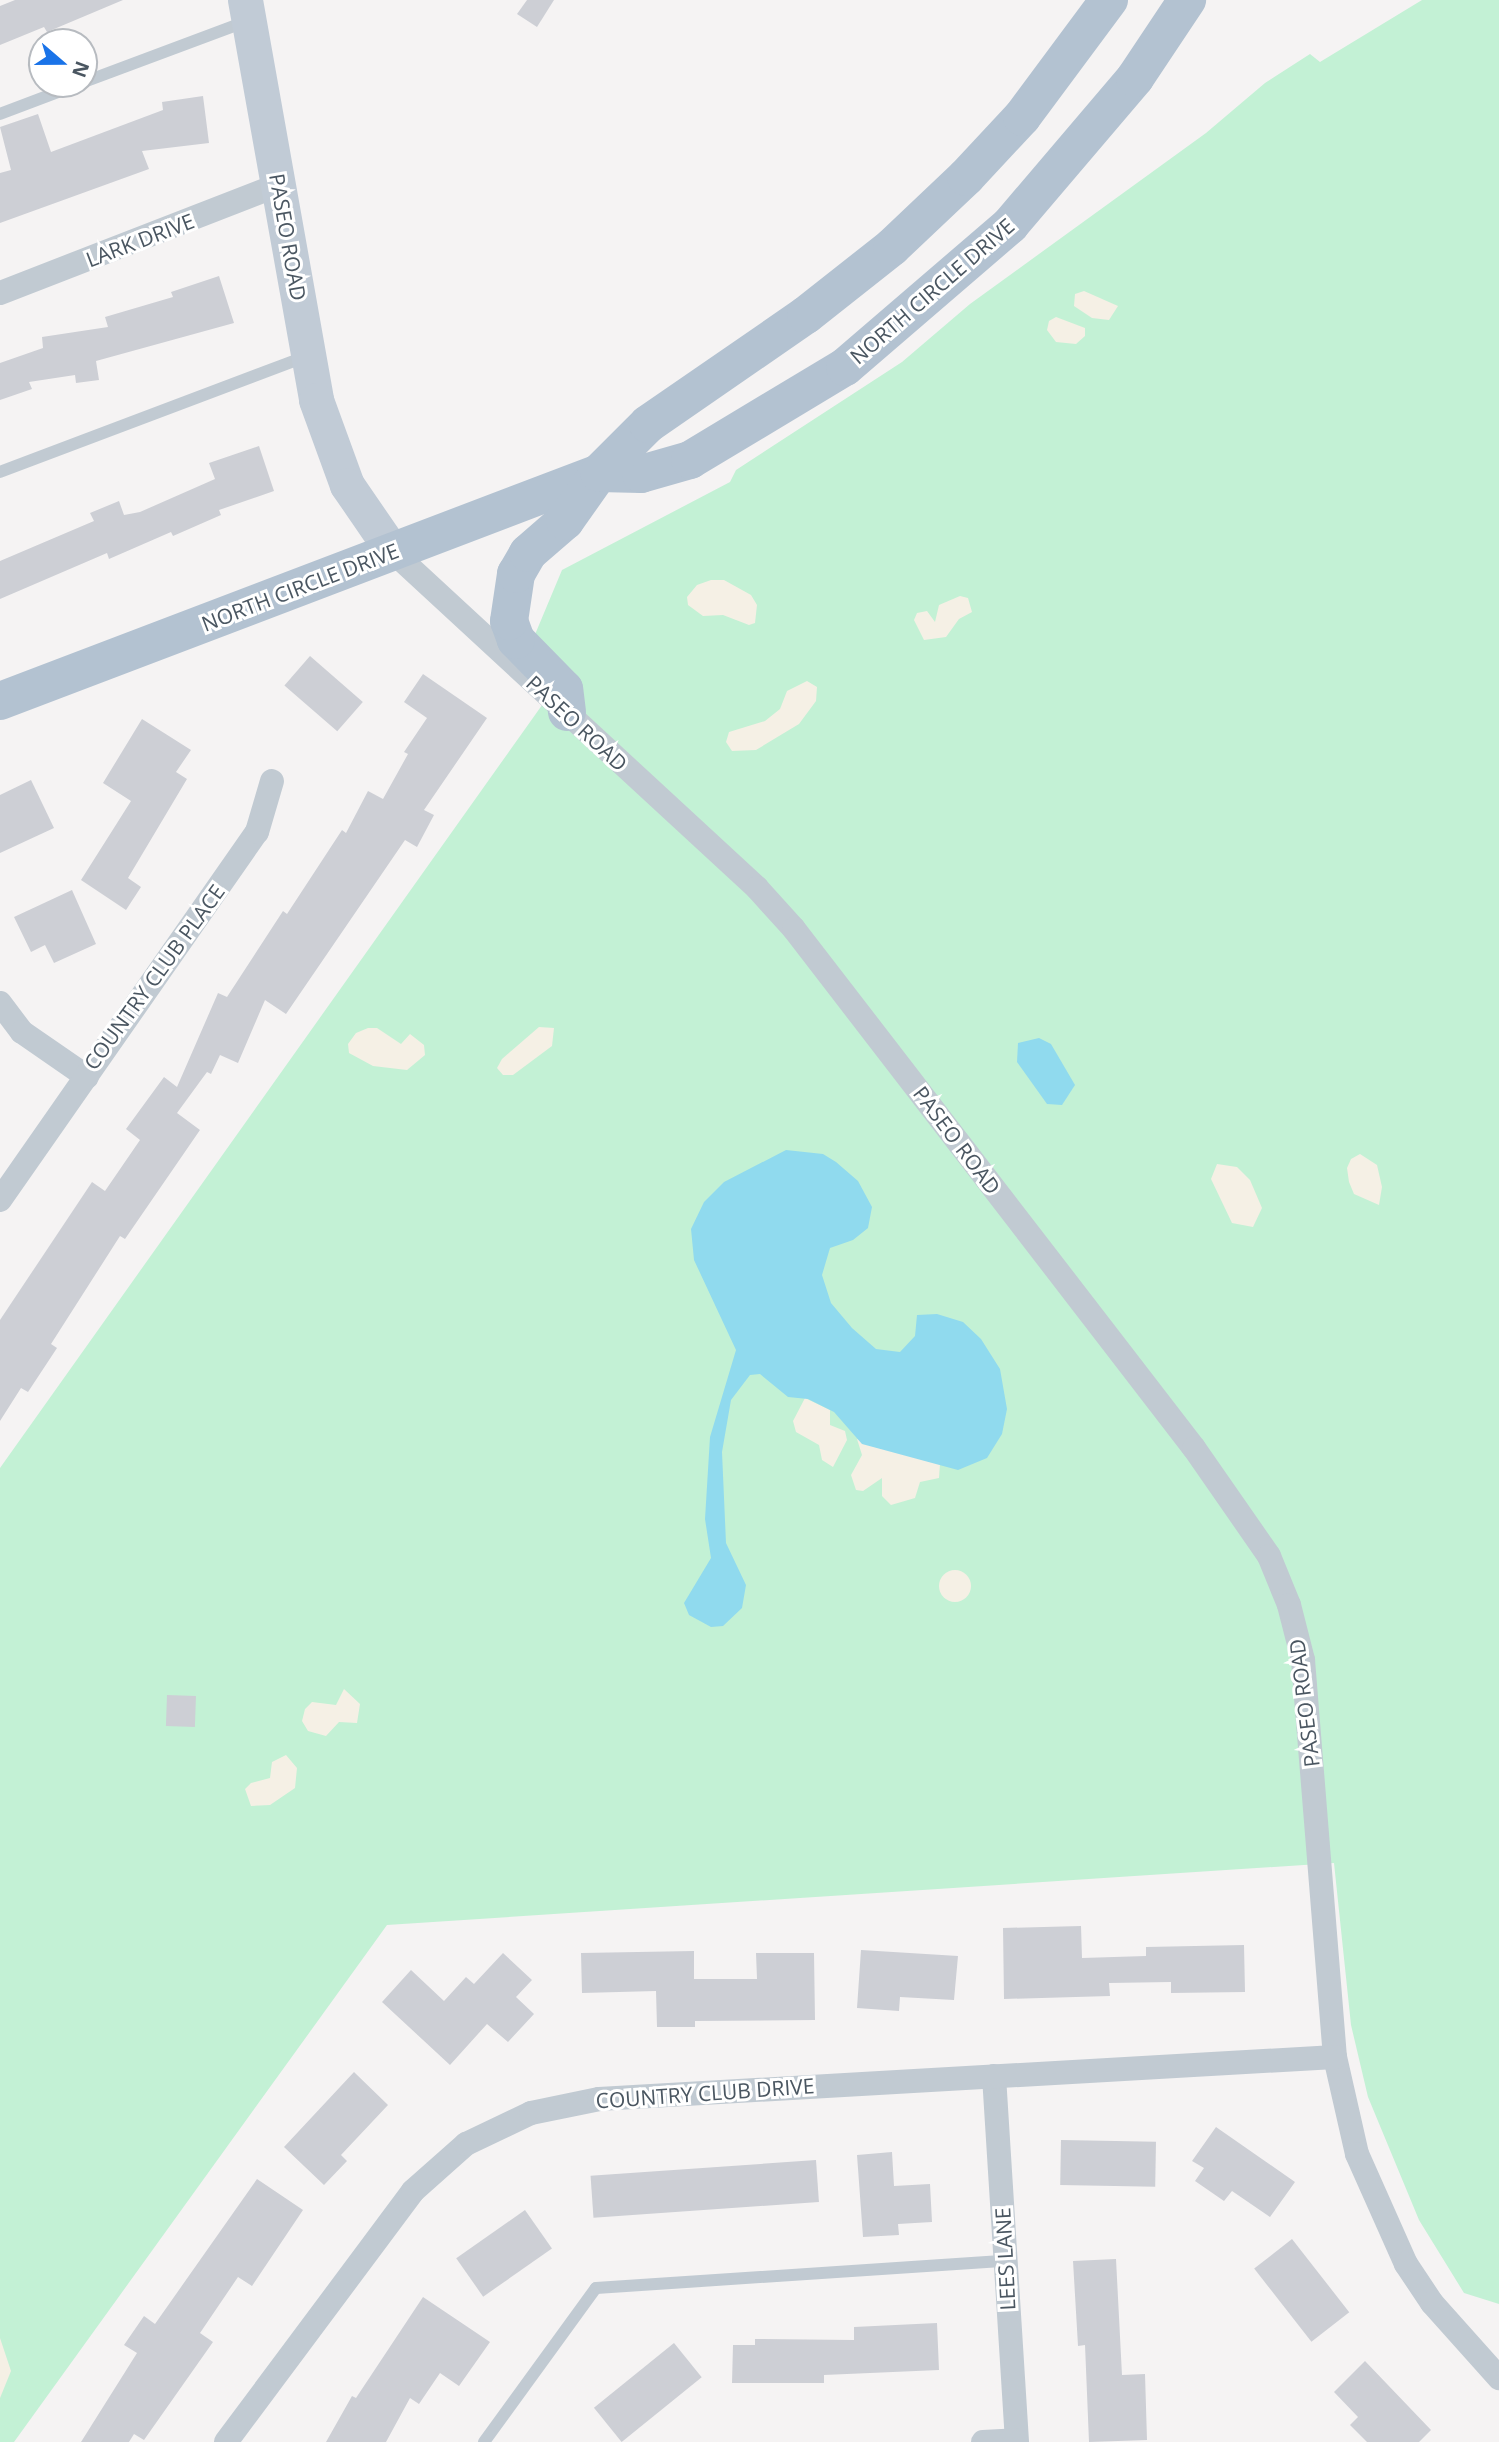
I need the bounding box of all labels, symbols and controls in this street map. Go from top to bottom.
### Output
north arrow [28,28,98,98]
text: N [66,58,96,81]
street label: PASEO ROAD [264,171,312,303]
street label: LARK DRIVE [82,208,198,272]
street label: NORTH CIRCLE DRIVE [845,213,1019,369]
street label: NORTH CIRCLE DRIVE [198,538,402,636]
street label: PASEO ROAD [521,670,633,776]
street label: COUNTRY CLUB PLACE [78,880,230,1074]
street label: PASEO ROAD [908,1081,1006,1199]
street label: PASEO ROAD [1284,1638,1324,1768]
street label: COUNTRY CLUB DRIVE [595,2073,815,2113]
street label: LEES LANE [990,2207,1020,2311]

